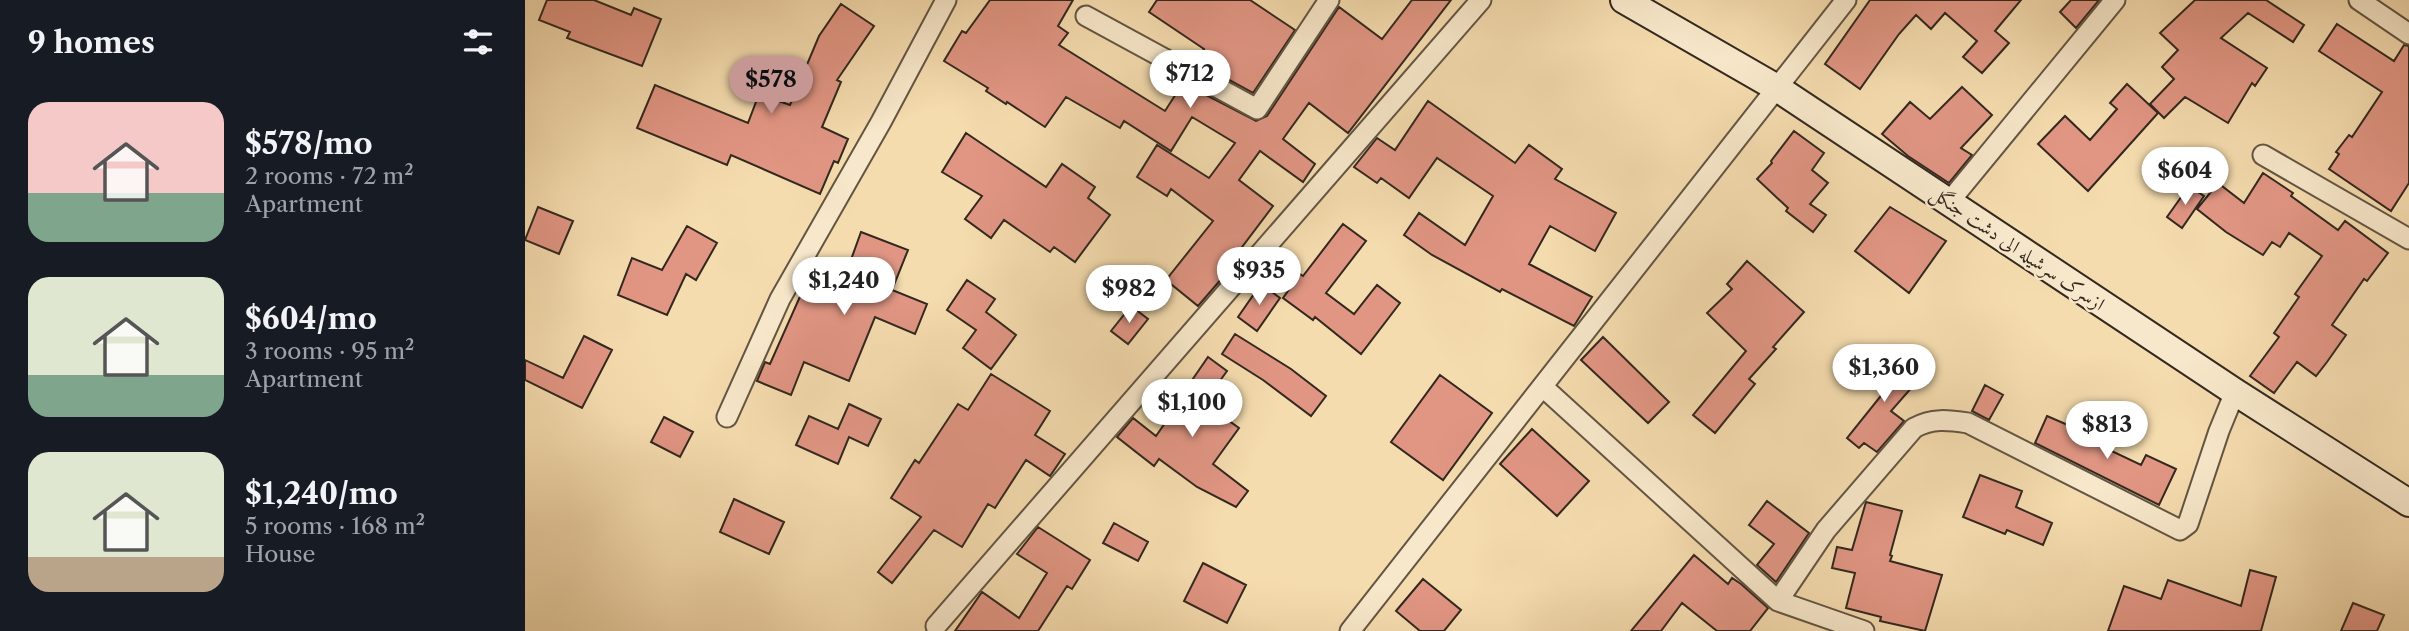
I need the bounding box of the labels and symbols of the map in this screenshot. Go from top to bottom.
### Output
pin: $712 [1149,50,1231,110]
pin: $578 [730,57,812,116]
pin: $604 [2144,148,2226,207]
street label: ازسرک سرشیله الی دشت جنگل [1925,181,2110,317]
pin: $935 [1218,247,1300,307]
pin: $1,240 [787,258,901,317]
pin: $982 [1088,266,1170,325]
pin: $1,360 [1827,344,1941,404]
pin: $1,100 [1135,380,1249,439]
pin: $813 [2066,402,2148,461]

